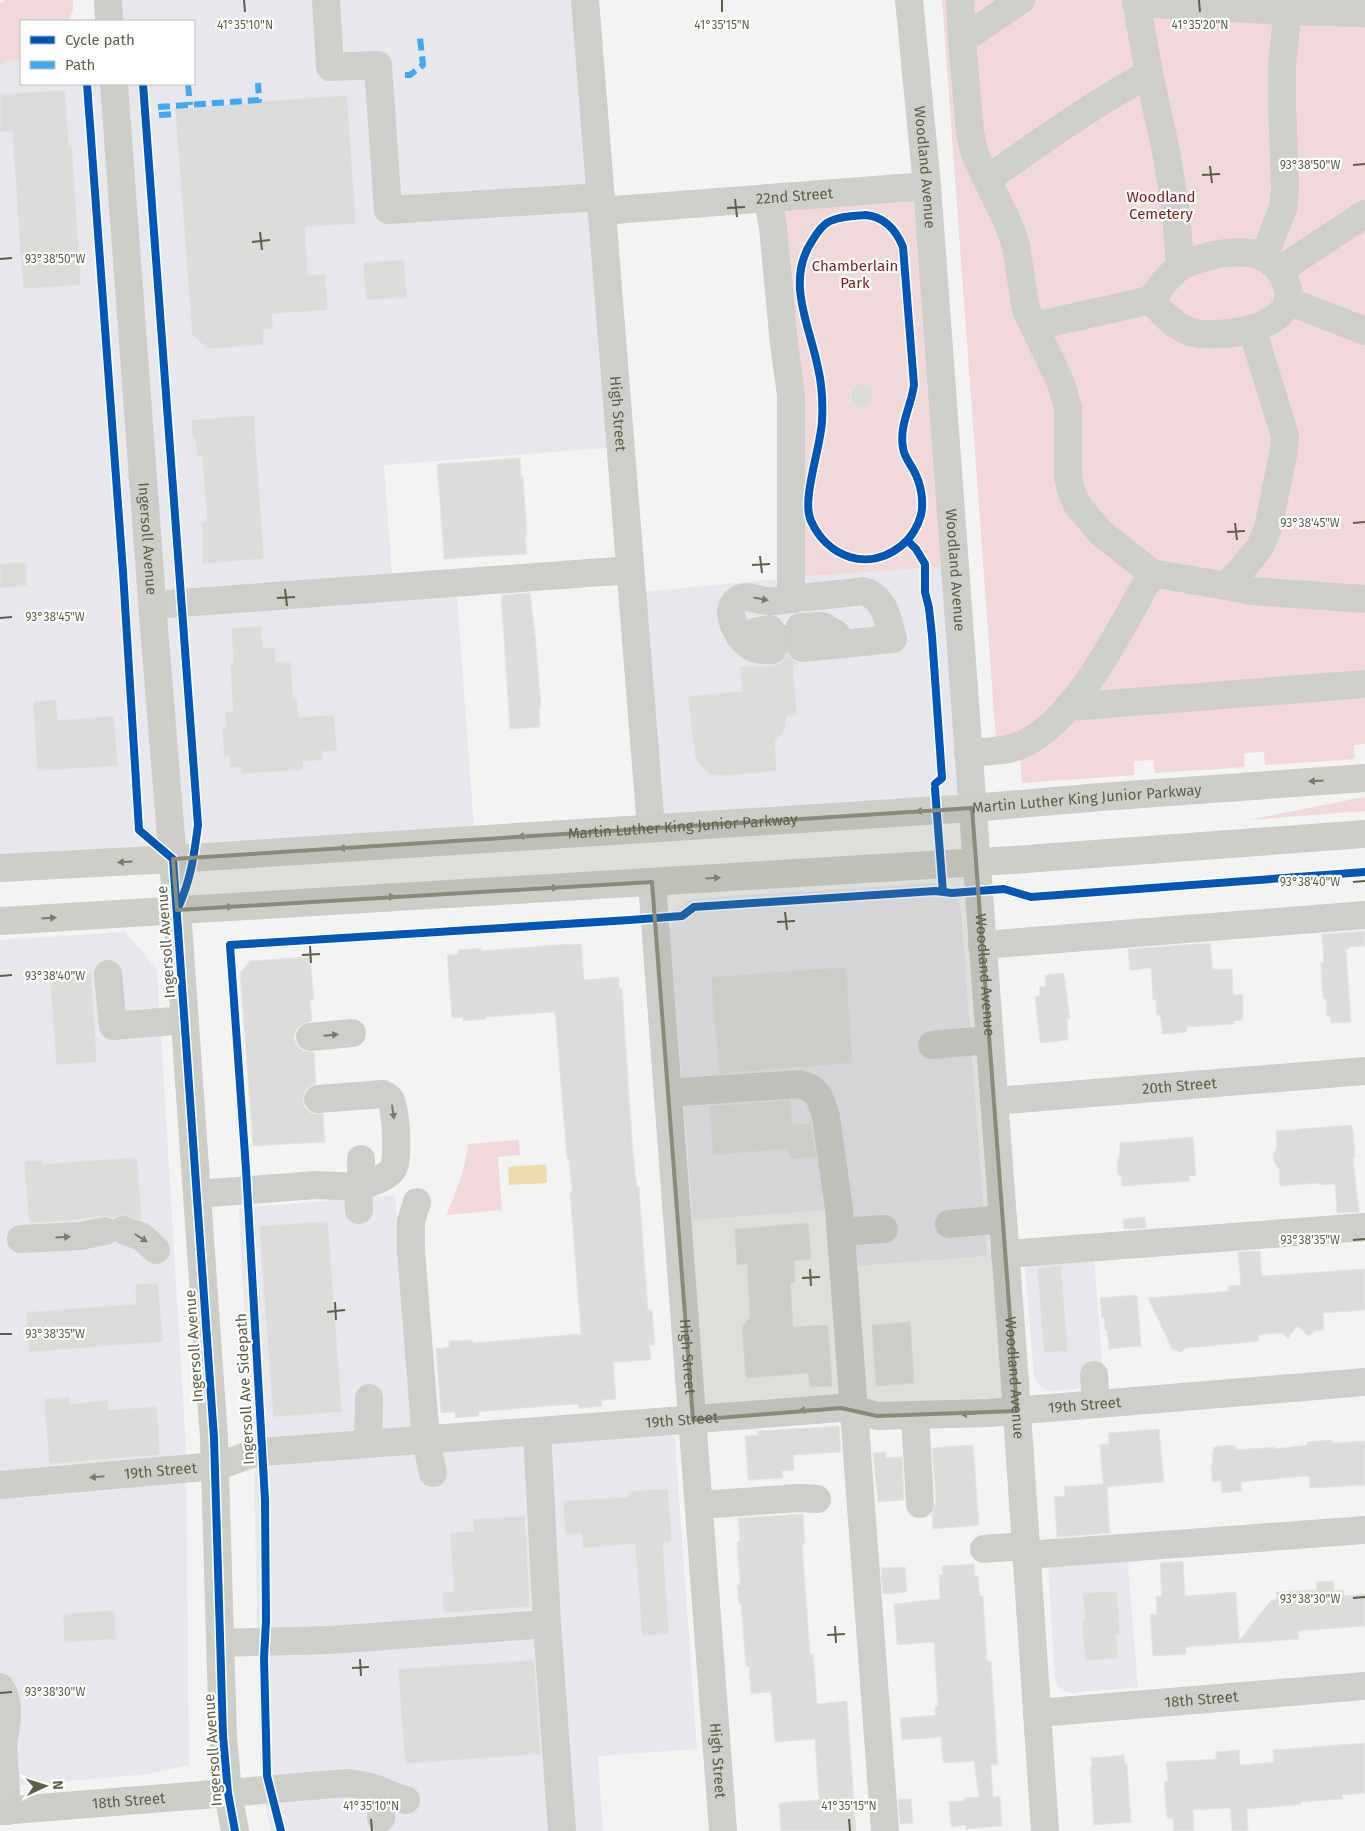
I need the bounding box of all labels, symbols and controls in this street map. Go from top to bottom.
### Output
text: 41°35'10"N [217,18,273,32]
text: 41°35'15"N [694,18,750,32]
text: 41°35'20"N [1172,18,1228,32]
legend [20,20,195,85]
text: Cycle path [65,31,135,49]
text: Path [65,56,95,74]
street label: Woodland Avenue [910,105,939,229]
text: 93°38'50"W [1280,158,1340,172]
street label: 22nd Street [755,184,834,208]
park label: Woodland Cemetery [1127,188,1195,223]
text: 93°38'50"W [25,252,85,266]
park label: Chamberlain Park [812,257,898,292]
street label: High Street [606,375,630,453]
street label: Ingersoll Avenue [134,482,161,596]
street label: Woodland Avenue [942,508,969,632]
text: 93°38'45"W [1280,516,1340,530]
one-way arrow [753,596,769,604]
text: 93°38'45"W [25,610,85,624]
one-way arrow [1308,778,1324,786]
street label: Martin Luther King Junior Parkway [971,781,1203,817]
one-way arrow [915,808,931,816]
street label: Martin Luther King Junior Parkway [567,810,799,843]
one-way arrow [517,833,533,841]
one-way arrow [337,844,353,852]
one-way arrow [116,858,132,866]
one-way arrow [705,874,721,882]
text: 93°38'40"W [1280,875,1340,889]
one-way arrow [543,883,559,891]
street label: Ingersoll Avenue [153,885,179,999]
one-way arrow [381,893,397,901]
one-way arrow [218,902,234,910]
one-way arrow [41,913,57,921]
street label: Woodland Avenue [972,913,998,1037]
text: 93°38'40"W [25,969,85,983]
one-way arrow [323,1031,339,1039]
street label: 20th Street [1141,1074,1218,1098]
one-way arrow [389,1104,397,1120]
one-way arrow [55,1233,71,1241]
text: 93°38'35"W [1280,1233,1340,1247]
one-way arrow [134,1234,147,1243]
street label: Ingersoll Avenue [181,1289,207,1403]
street label: Ingersoll Ave Sidepath [232,1313,258,1465]
street label: Woodland Avenue [1001,1316,1028,1440]
street label: High Street [676,1318,699,1396]
text: 93°38'35"W [25,1327,85,1341]
street label: 19th Street [1047,1393,1123,1417]
one-way arrow [798,1407,814,1415]
street label: 19th Street [644,1408,719,1432]
one-way arrow [960,1410,976,1418]
street label: 19th Street [123,1459,198,1483]
one-way arrow [89,1473,105,1481]
text: 93°38'30"W [1280,1592,1340,1606]
text: 93°38'30"W [25,1685,85,1699]
street label: 18th Street [1164,1687,1239,1711]
street label: Ingersoll Avenue [200,1693,226,1807]
street label: High Street [706,1722,730,1800]
north arrow [20,1761,70,1811]
text: N [49,1780,66,1790]
street label: 18th Street [91,1789,167,1813]
text: 41°35'10"N [343,1799,399,1813]
text: 41°35'15"N [821,1799,877,1813]

